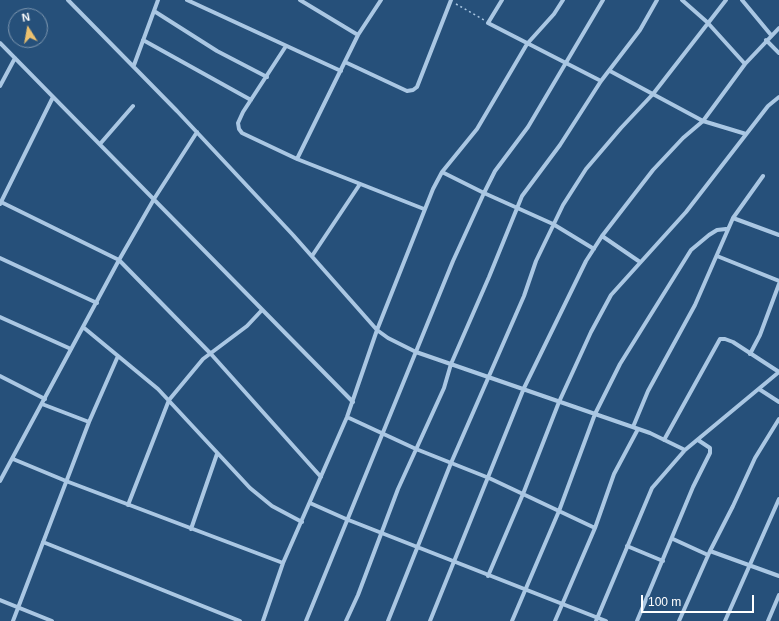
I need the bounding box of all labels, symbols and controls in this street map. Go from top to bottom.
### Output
north arrow [8,8,48,48]
text: N [21,11,31,24]
scale bar [643,587,756,613]
text: 100 m [648,595,681,609]

